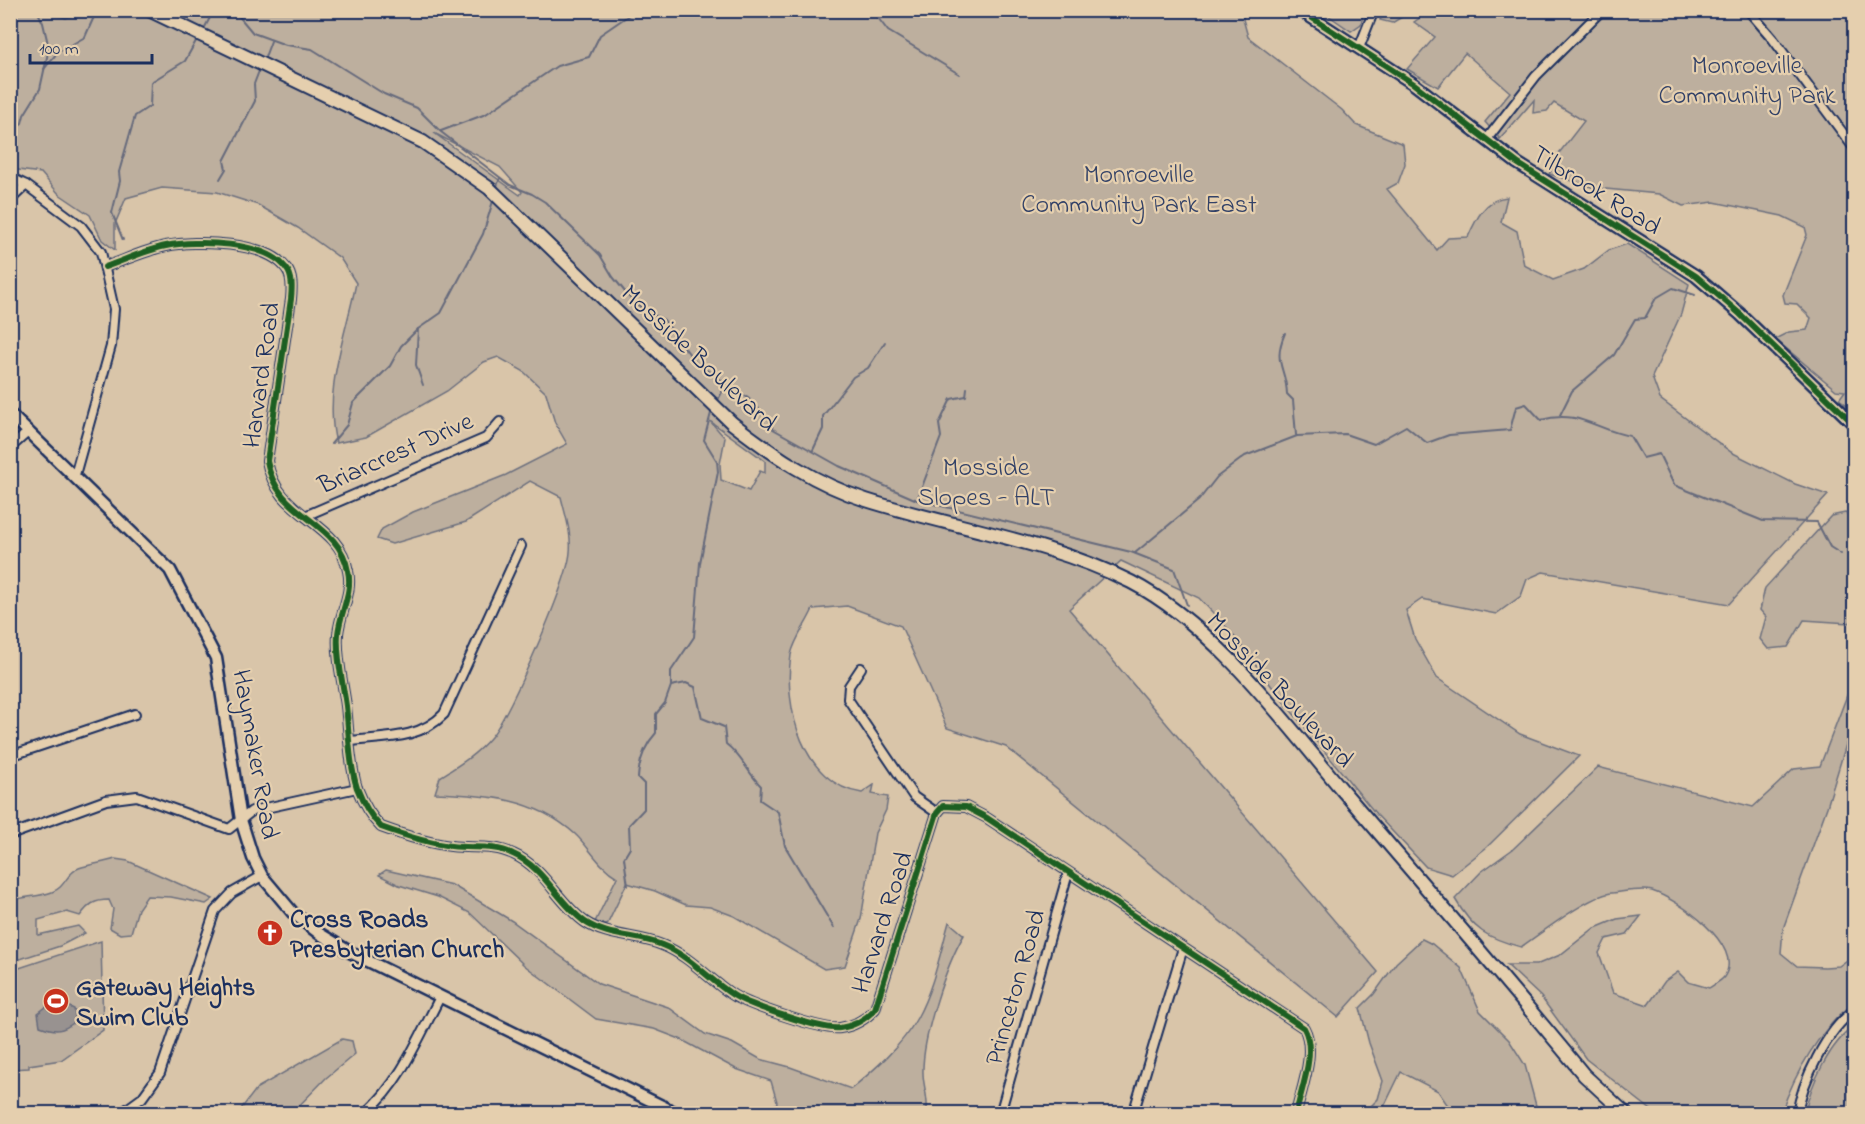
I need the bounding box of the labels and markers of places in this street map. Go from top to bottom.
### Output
place label: Cross Roads Presbyterian Church [290,902,504,970]
church icon: Cross Roads Presbyterian Church [255,918,285,948]
place label: Gateway Heights Swim Club [76,970,255,1038]
sports icon: Gateway Heights Swim Club [41,986,71,1016]

